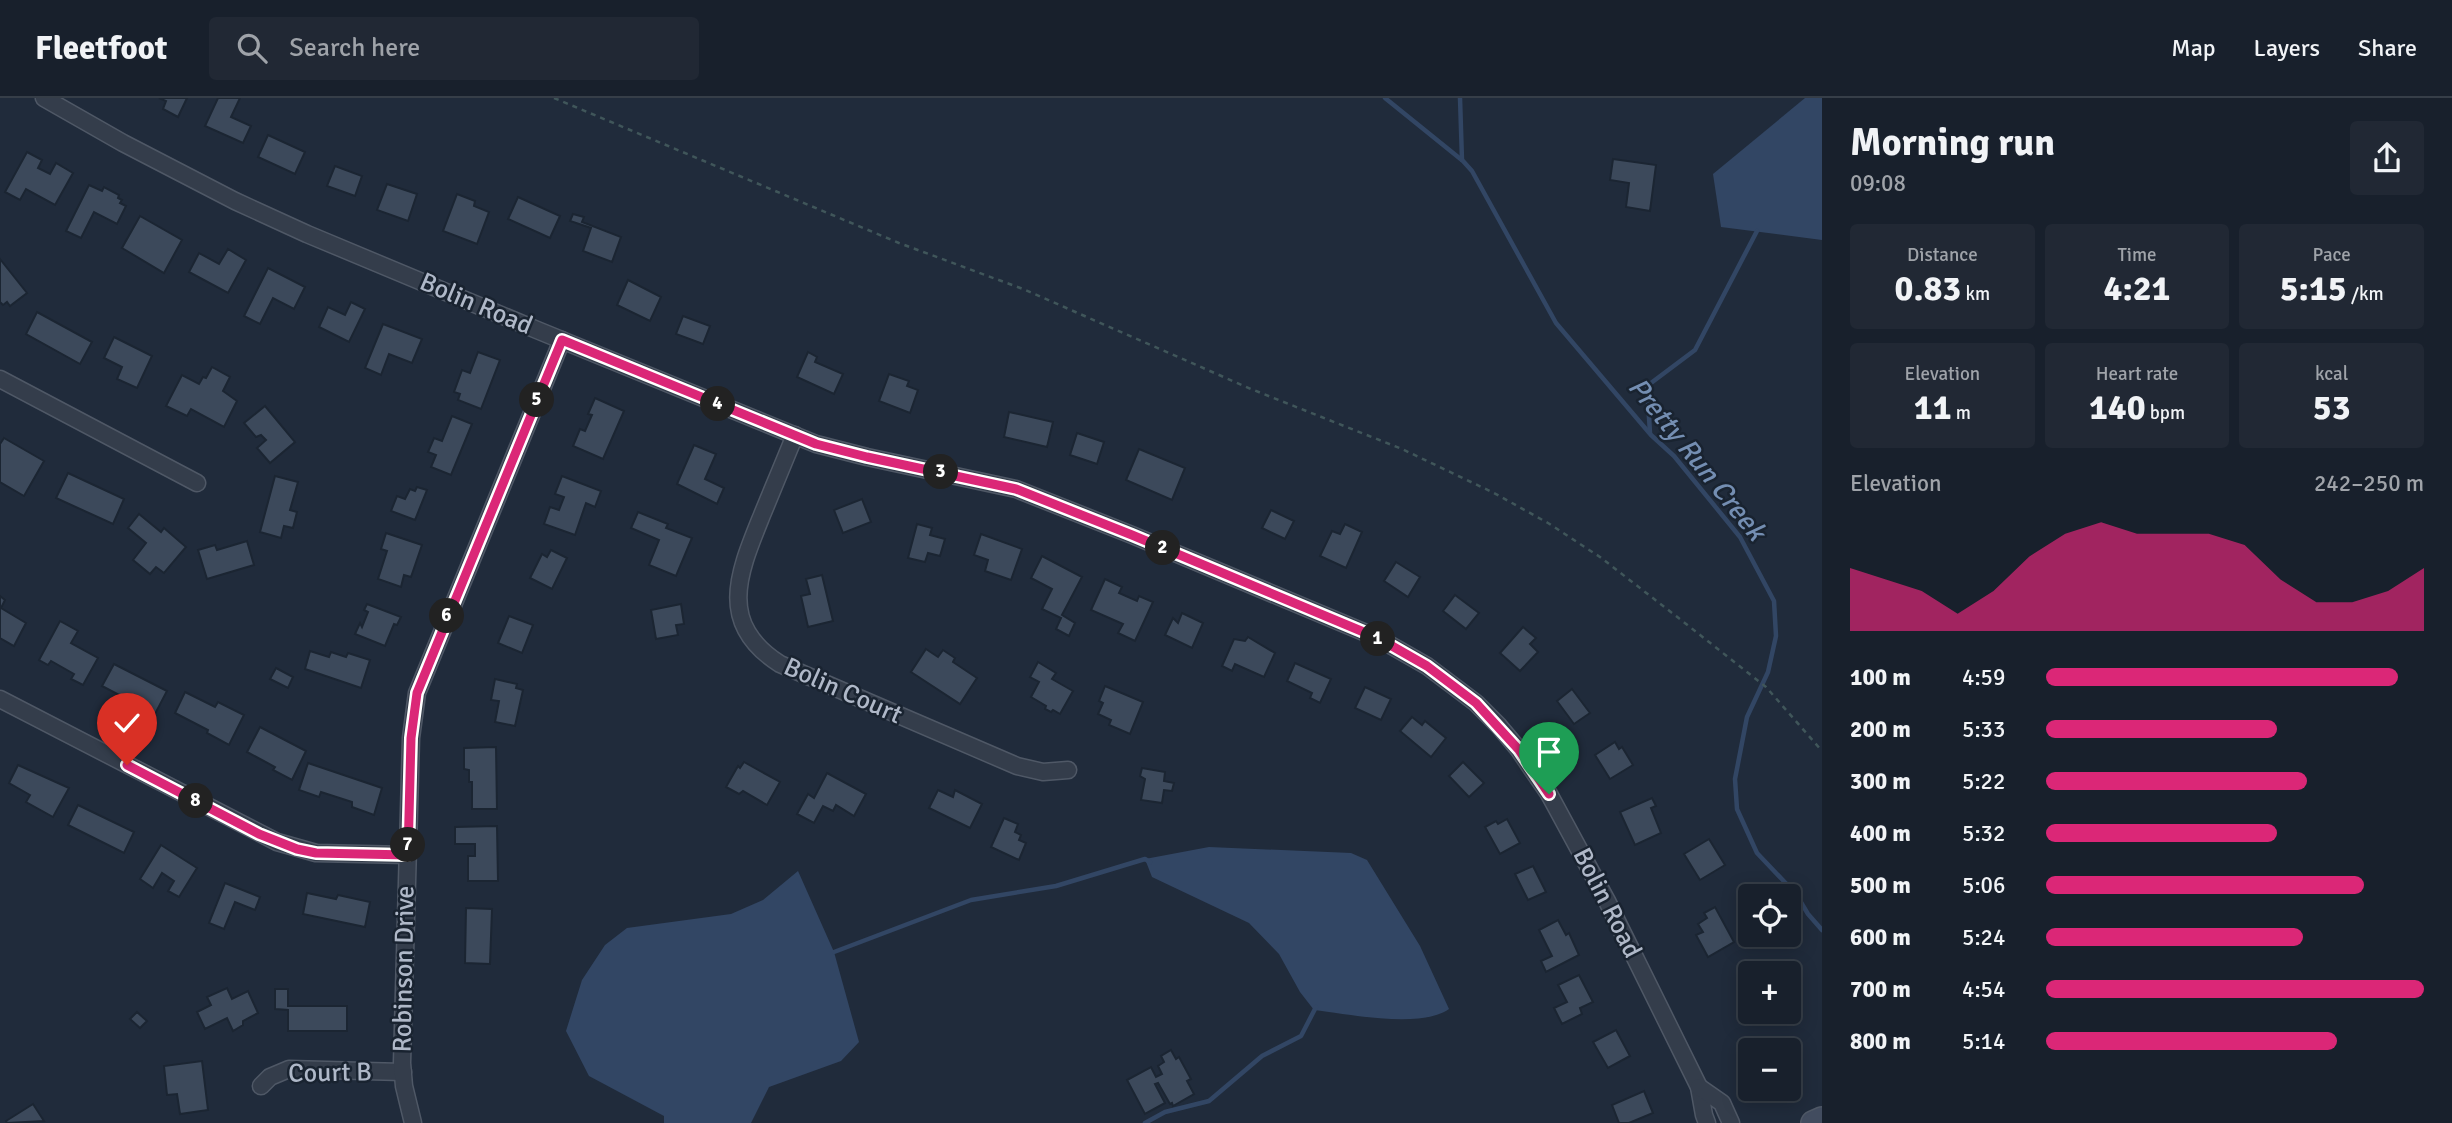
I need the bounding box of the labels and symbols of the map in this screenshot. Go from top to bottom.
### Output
street label: Bolin Road [415,266,537,342]
water label: Pretty Run Creek [1621,371,1775,550]
pin: 5 [520,382,554,418]
pin: 4 [700,386,736,422]
pin: 3 [923,454,958,490]
pin: 2 [1146,531,1180,566]
pin: 6 [430,598,464,634]
pin: 1 [1360,622,1396,656]
street label: Bolin Court [779,651,907,731]
pin [97,693,157,765]
pin [1519,722,1579,794]
pin: 8 [178,784,214,818]
pin: 7 [390,828,426,862]
street label: Bolin Road [1566,843,1648,963]
street label: Robinson Drive [387,885,421,1053]
street label: Court B [288,1056,372,1090]

